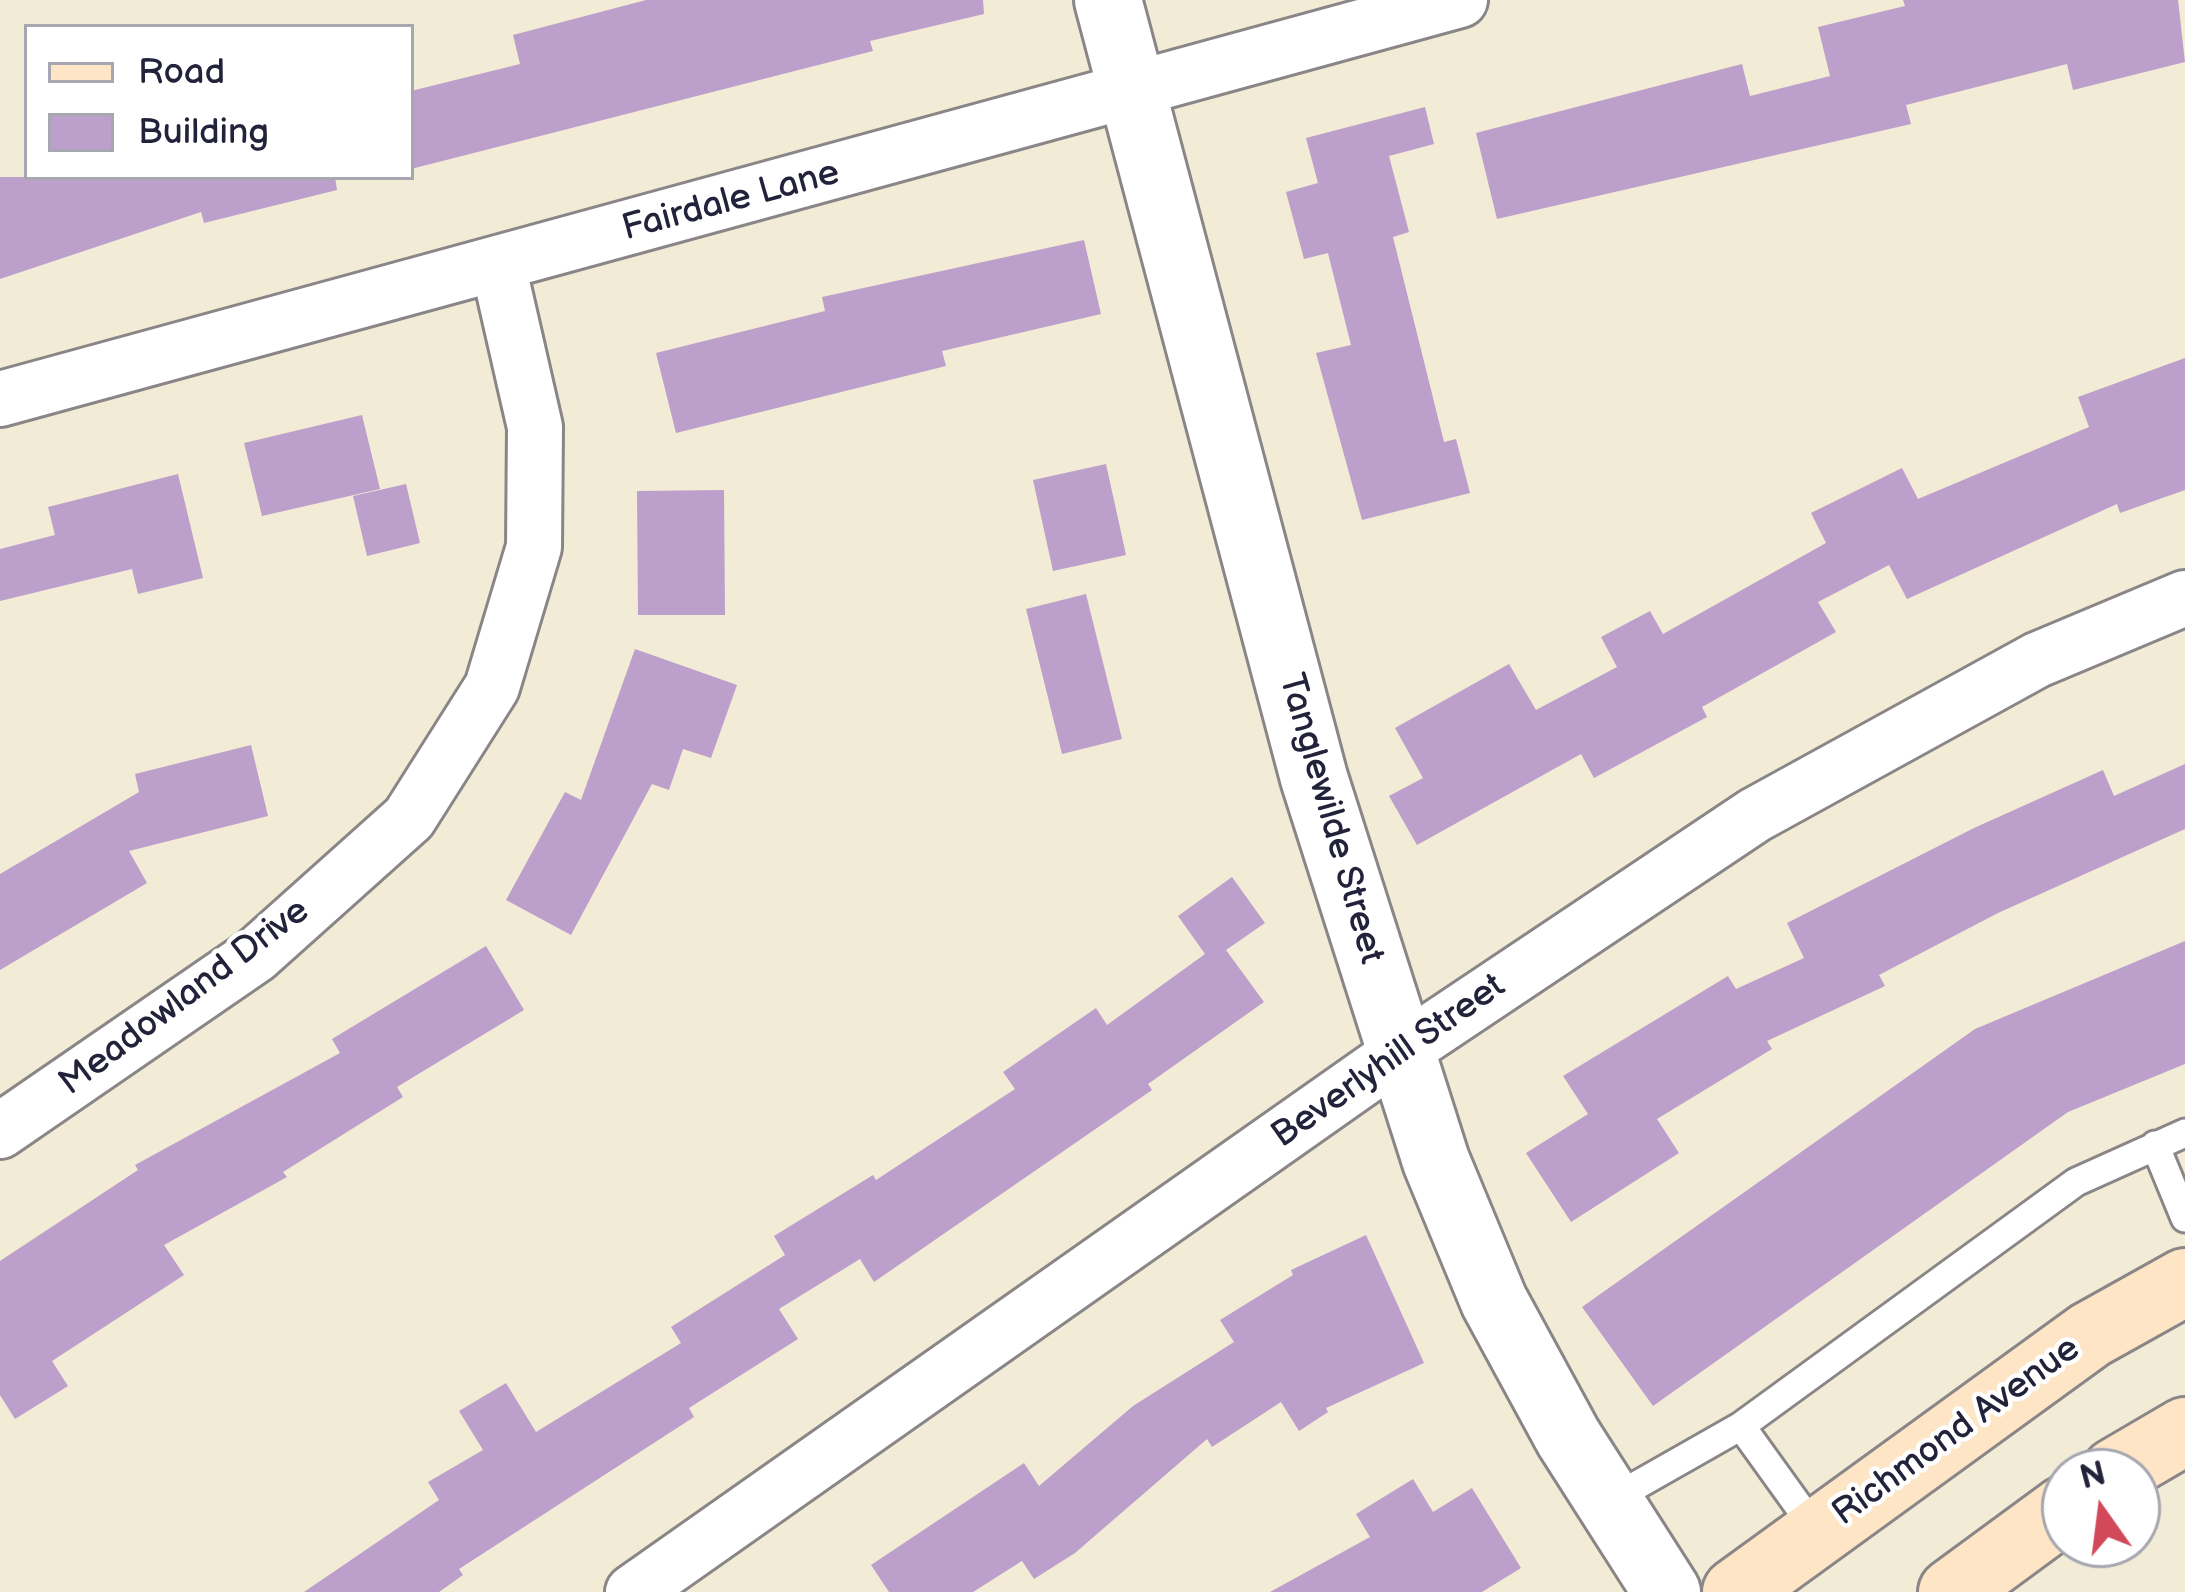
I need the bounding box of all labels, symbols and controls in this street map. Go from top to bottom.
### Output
legend [24,24,414,180]
text: Road [138,51,225,94]
text: Building [138,111,269,154]
street label: Fairdale Lane [618,152,844,252]
street label: Tanglewilde Street [1268,669,1392,969]
street label: Meadowland Drive [52,890,318,1106]
street label: Beverlyhill Street [1264,966,1514,1158]
street label: Richmond Avenue [1825,1328,2089,1536]
north arrow [2041,1448,2161,1568]
text: N [2076,1454,2110,1498]

